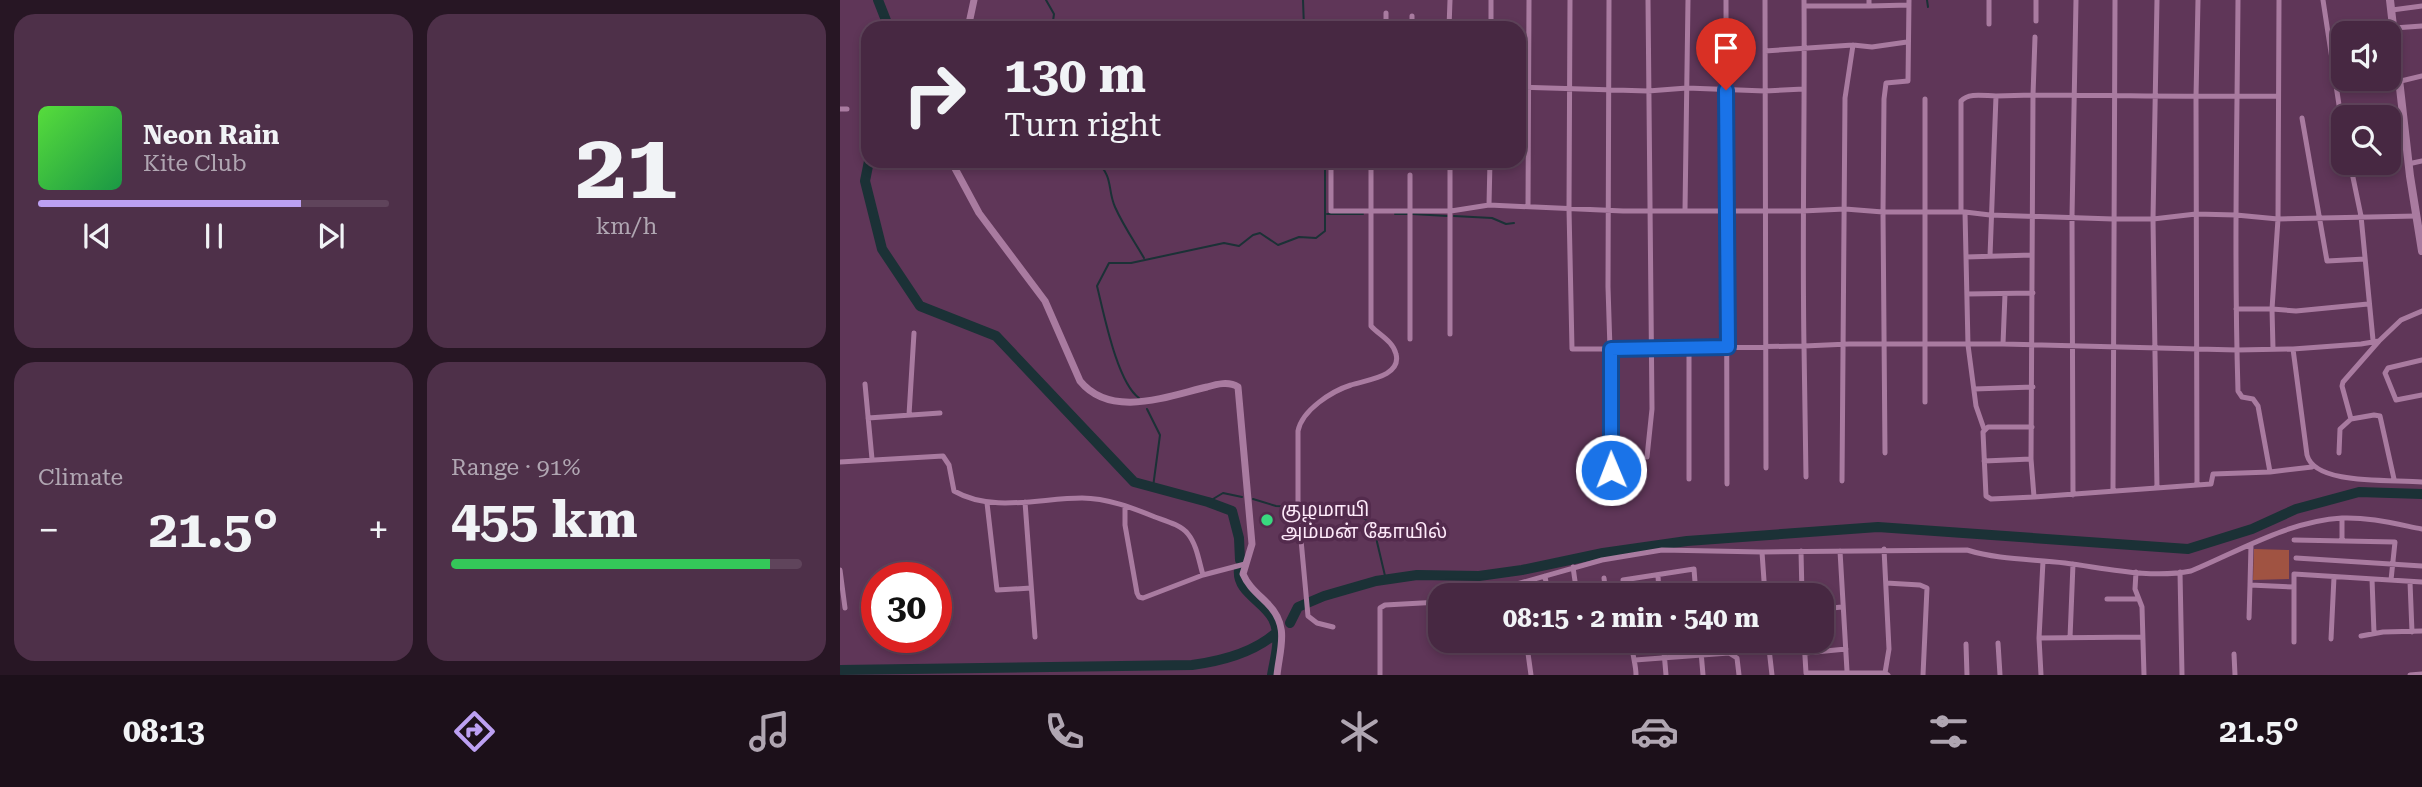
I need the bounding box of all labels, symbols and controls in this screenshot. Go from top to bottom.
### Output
pin [1696,18,1756,90]
map controls [2331,21,2401,175]
button: sound [2331,21,2401,91]
icon: arrive [1707,29,1745,67]
text: 130 m [1004,47,1146,104]
icon: right [889,49,980,140]
button: search [2331,105,2401,175]
text: Turn right [1004,106,1161,144]
text: 21 [576,114,677,220]
text: Neon Rain [143,120,279,150]
text: Kite Club [143,150,247,177]
text: km/h [596,213,657,240]
icon: previous [78,217,116,255]
icon: pause [195,217,233,255]
icon: next [312,217,350,255]
position arrow [1574,433,1648,507]
text: Range · 91% [451,454,580,481]
text: Climate [38,464,123,491]
text: 455 km [451,489,638,550]
place label: குழமாயி அம்மன் கோயில் [1281,498,1447,543]
text: 21.5° [149,499,278,560]
text: − [38,508,59,552]
text: + [368,508,389,552]
marker: குழமாயி அம்மன் கோயில் [1259,512,1275,528]
speed limit sign: 30 [861,562,952,653]
text: 08:15 · 2 min · 540 m [1503,603,1759,633]
icon: directions [450,707,499,756]
icon: music [745,707,794,756]
icon: phone [1040,707,1089,756]
icon: climate [1335,707,1384,756]
icon: car [1630,707,1679,756]
icon: filters [1924,707,1973,756]
text: 08:13 [123,712,205,750]
text: 21.5° [2219,712,2299,750]

